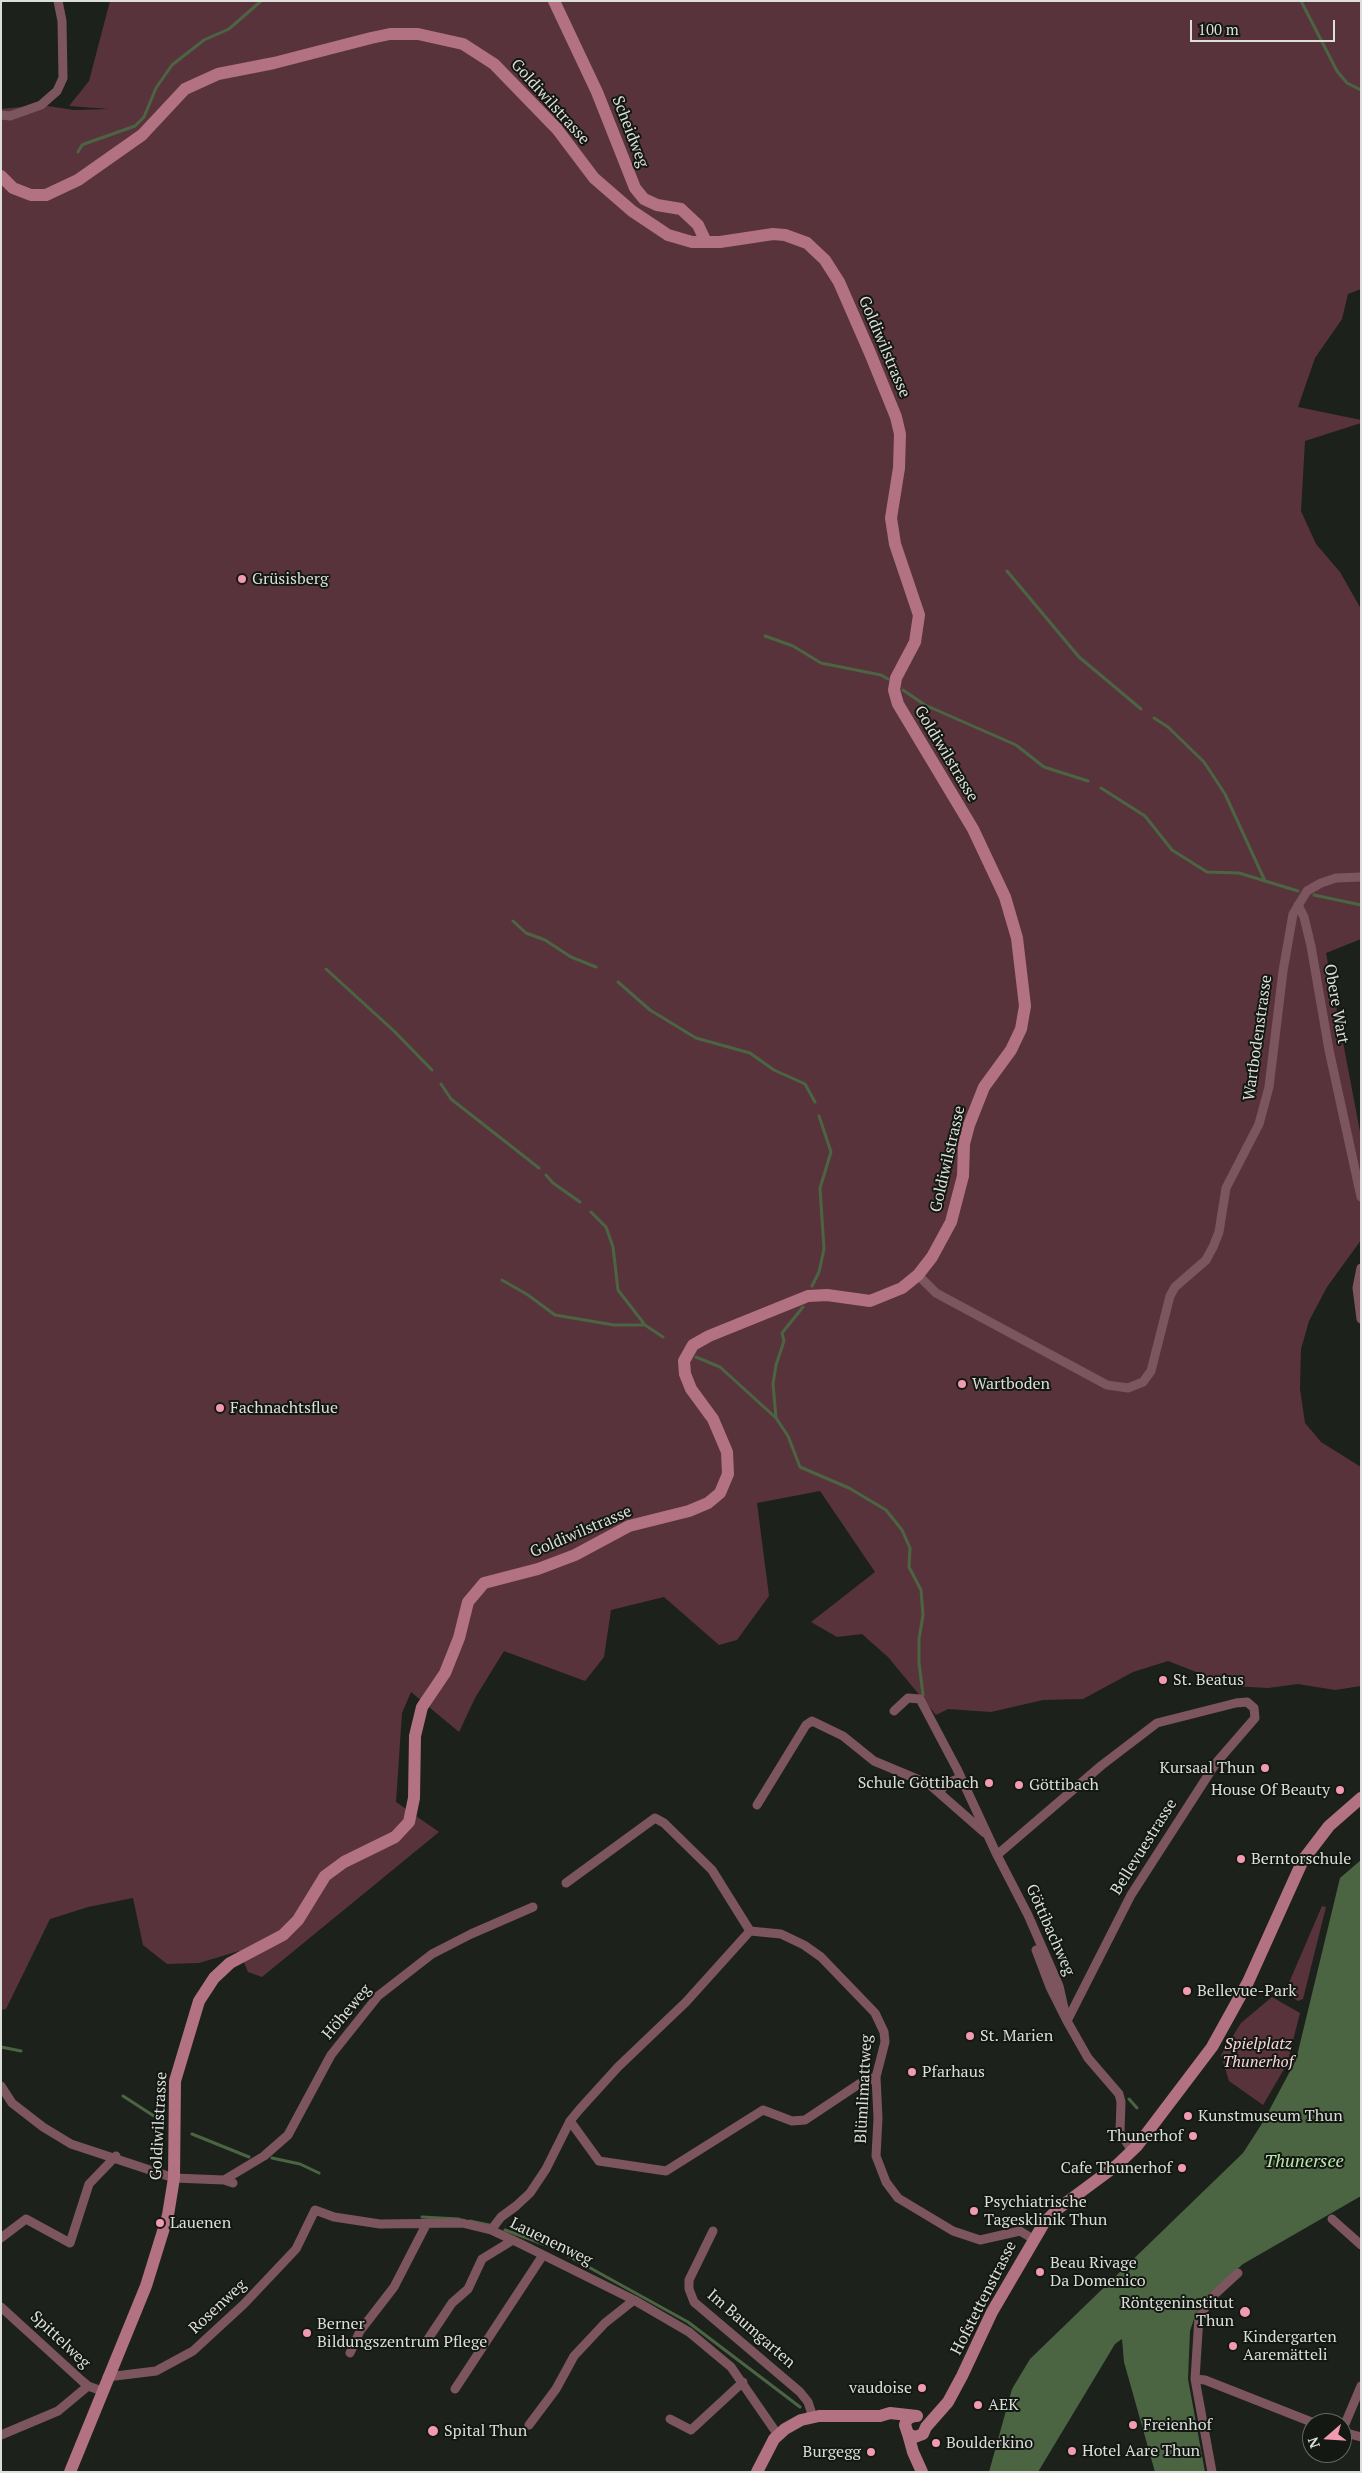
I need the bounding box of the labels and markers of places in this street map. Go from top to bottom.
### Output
place label: Grüsisberg [252,569,328,589]
marker: Grüsisberg [236,573,248,585]
place label: Wartboden [972,1374,1050,1394]
marker: Wartboden [956,1378,968,1390]
place label: Fachnachtsflue [230,1398,338,1418]
marker: Fachnachtsflue [214,1402,226,1414]
place label: St. Beatus [1173,1670,1244,1690]
marker: St. Beatus [1157,1674,1169,1686]
place label: Kursaal Thun [1160,1758,1255,1778]
marker: Kursaal Thun [1259,1762,1271,1774]
place label: Schule Göttibach [858,1773,979,1793]
place label: Göttibach [1029,1775,1099,1795]
marker: Schule Göttibach [983,1777,995,1789]
marker: Göttibach [1013,1779,1025,1791]
place label: House Of Beauty [1211,1780,1330,1800]
marker: House Of Beauty [1334,1784,1346,1796]
place label: Berntorschule [1251,1849,1351,1869]
marker: Berntorschule [1235,1853,1247,1865]
place label: Bellevue-Park [1197,1981,1296,2001]
marker: Bellevue-Park [1181,1985,1193,1997]
place label: St. Marien [980,2026,1053,2046]
marker: St. Marien [964,2030,976,2042]
place label: Pfarhaus [922,2062,985,2082]
marker: Pfarhaus [906,2066,918,2078]
place label: Kunstmuseum Thun [1198,2106,1343,2126]
marker: Kunstmuseum Thun [1182,2110,1194,2122]
place label: Thunerhof [1107,2126,1183,2146]
marker: Thunerhof [1187,2130,1199,2142]
place label: Cafe Thunerhof [1061,2158,1172,2178]
marker: Cafe Thunerhof [1176,2162,1188,2174]
place label: Psychiatrische Tagesklinik Thun [984,2192,1107,2230]
marker: Psychiatrische Tagesklinik Thun [968,2205,980,2217]
place label: Lauenen [170,2213,231,2233]
marker: Lauenen [154,2217,166,2229]
place label: Beau Rivage Da Domenico [1050,2253,1146,2291]
marker: Beau Rivage Da Domenico [1034,2266,1046,2278]
place label: Röntgeninstitut Thun [1121,2293,1234,2331]
marker: Röntgeninstitut Thun [1238,2305,1252,2319]
place label: Berner Bildungszentrum Pflege [317,2314,487,2352]
marker: Berner Bildungszentrum Pflege [301,2327,313,2339]
place label: Kindergarten Aaremätteli [1243,2327,1337,2365]
marker: Kindergarten Aaremätteli [1227,2340,1239,2352]
place label: vaudoise [849,2378,912,2398]
marker: vaudoise [916,2382,928,2394]
place label: AEK [988,2395,1019,2415]
marker: AEK [972,2399,984,2411]
place label: Freienhof [1143,2415,1212,2435]
marker: Freienhof [1127,2419,1139,2431]
place label: Spital Thun [444,2421,527,2441]
marker: Spital Thun [426,2424,440,2438]
place label: Boulderkino [946,2433,1033,2453]
marker: Boulderkino [930,2437,942,2449]
place label: Hotel Aare Thun [1082,2441,1200,2461]
place label: Burgegg [803,2442,861,2462]
marker: Hotel Aare Thun [1066,2445,1078,2457]
marker: Burgegg [865,2446,877,2458]

